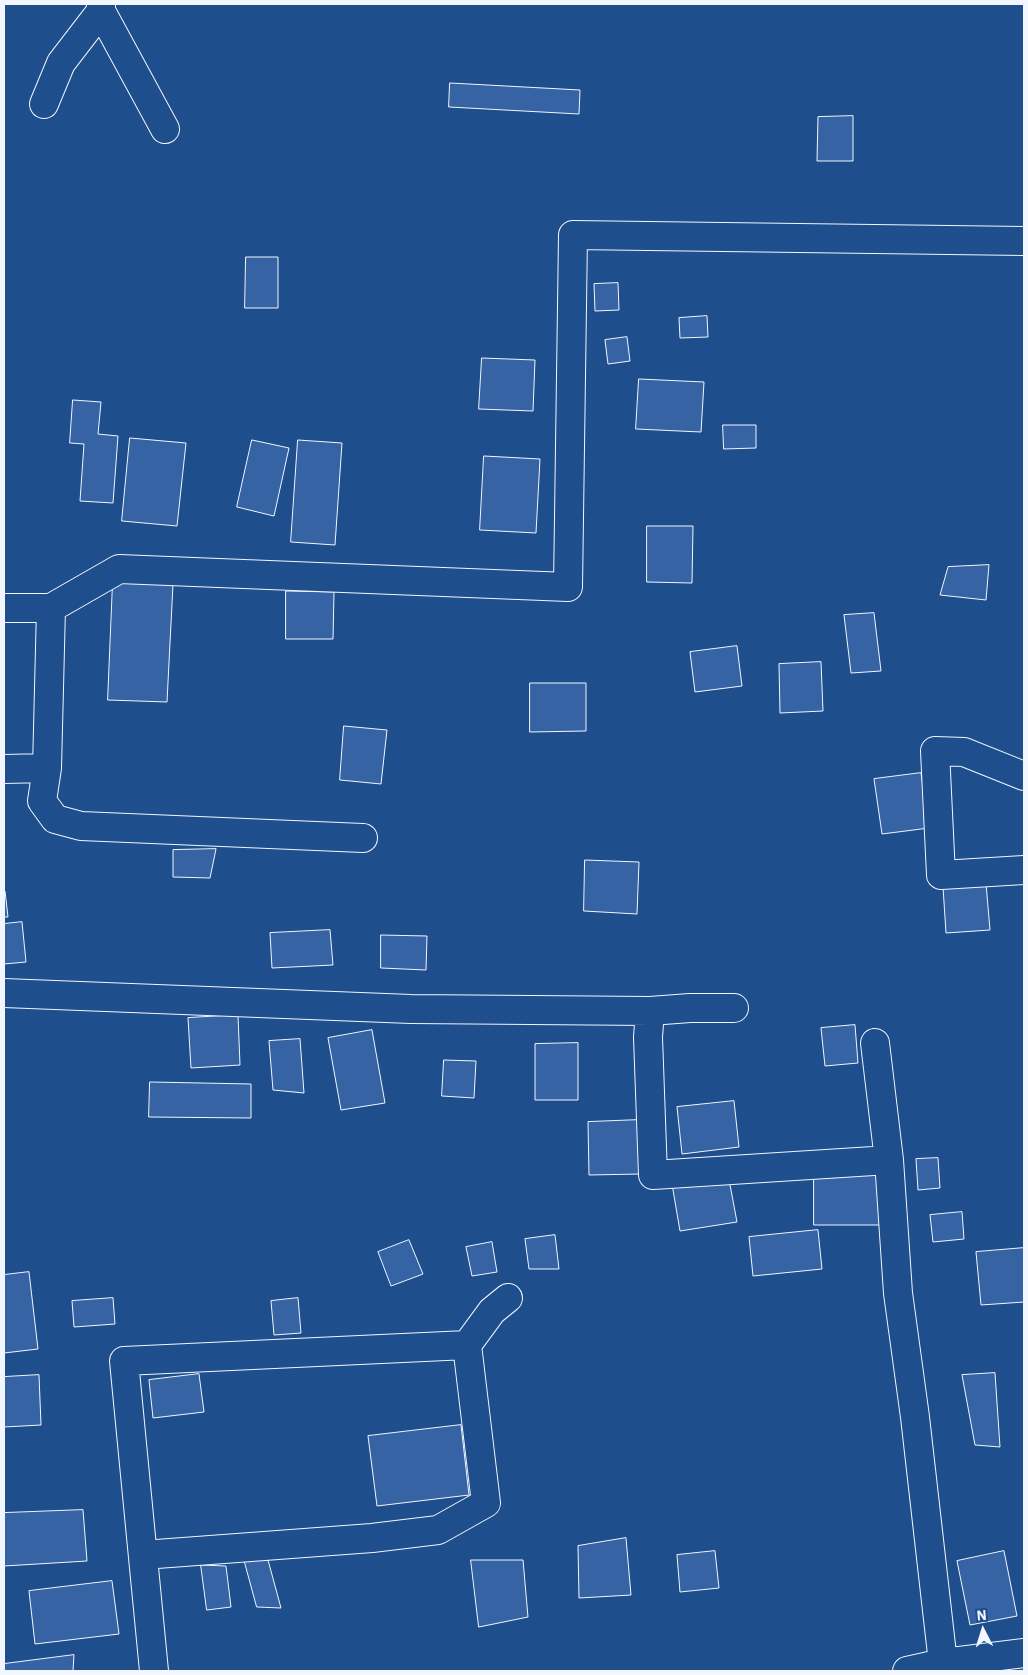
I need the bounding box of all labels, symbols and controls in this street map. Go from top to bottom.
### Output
north arrow [958,1605,1008,1655]
text: N [976,1606,988,1624]

